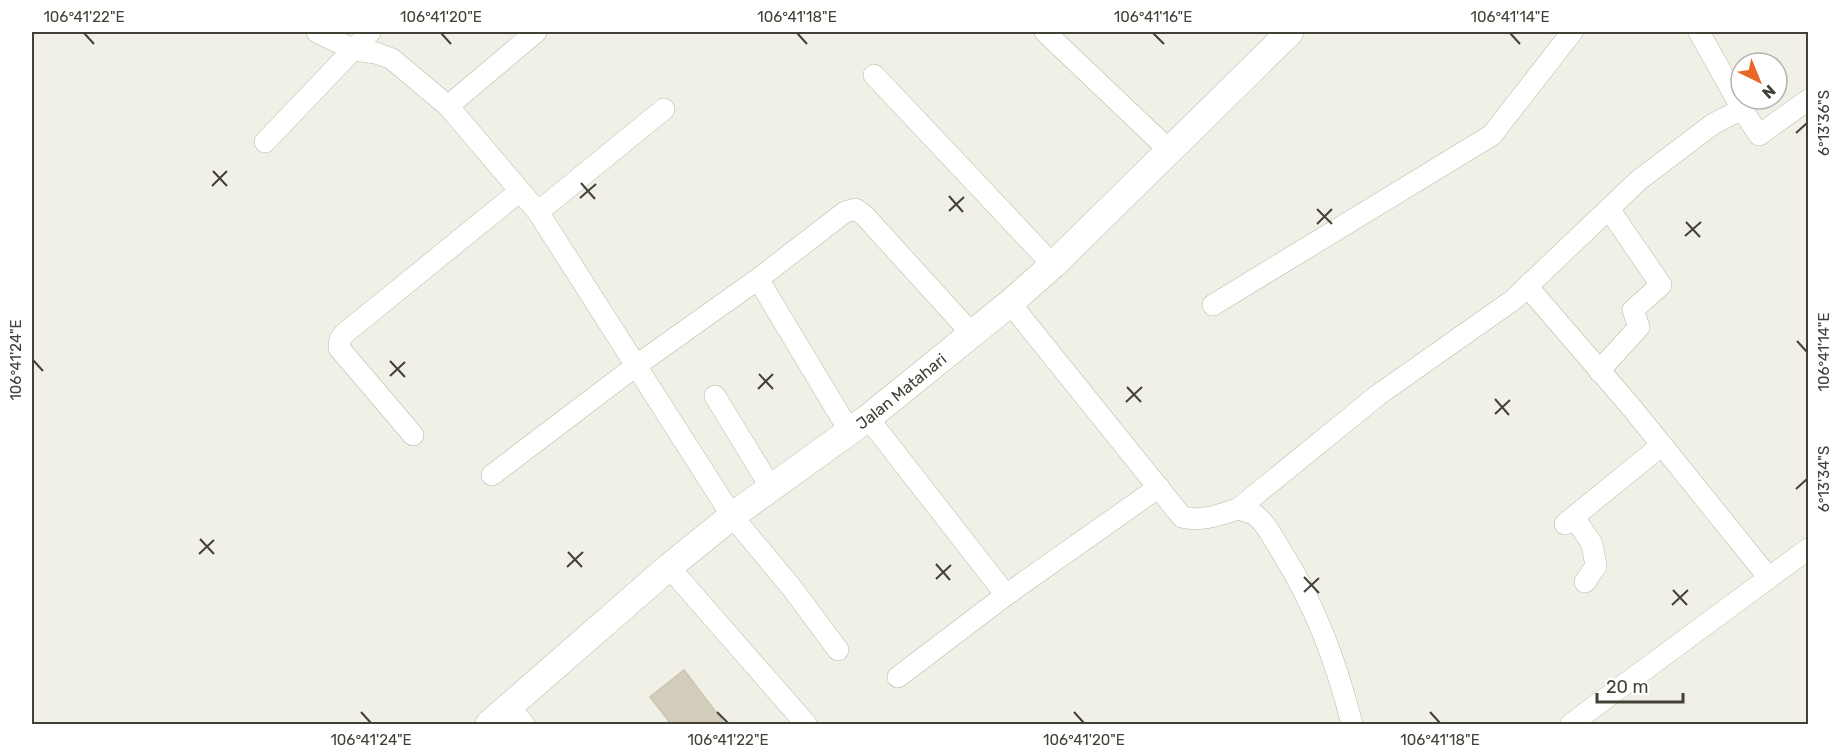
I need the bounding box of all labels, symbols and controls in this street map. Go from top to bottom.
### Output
text: 106°41'22"E [43,8,125,26]
text: 106°41'20"E [400,8,482,26]
text: 106°41'18"E [757,8,837,26]
text: 106°41'16"E [1114,8,1192,26]
text: 106°41'14"E [1471,8,1549,26]
north arrow [1729,51,1789,111]
text: N [1758,81,1780,102]
text: 6°13'36"S [1815,90,1833,156]
text: 106°41'14"E [1815,313,1833,391]
text: 106°41'24"E [7,319,25,401]
street label: Jalan Matahari [852,349,950,433]
text: 6°13'34"S [1815,446,1833,512]
scale bar [1597,666,1682,704]
text: 20 m [1606,676,1648,698]
text: 106°41'24"E [330,731,412,749]
text: 106°41'22"E [687,731,769,749]
text: 106°41'20"E [1043,731,1125,749]
text: 106°41'18"E [1400,731,1480,749]

